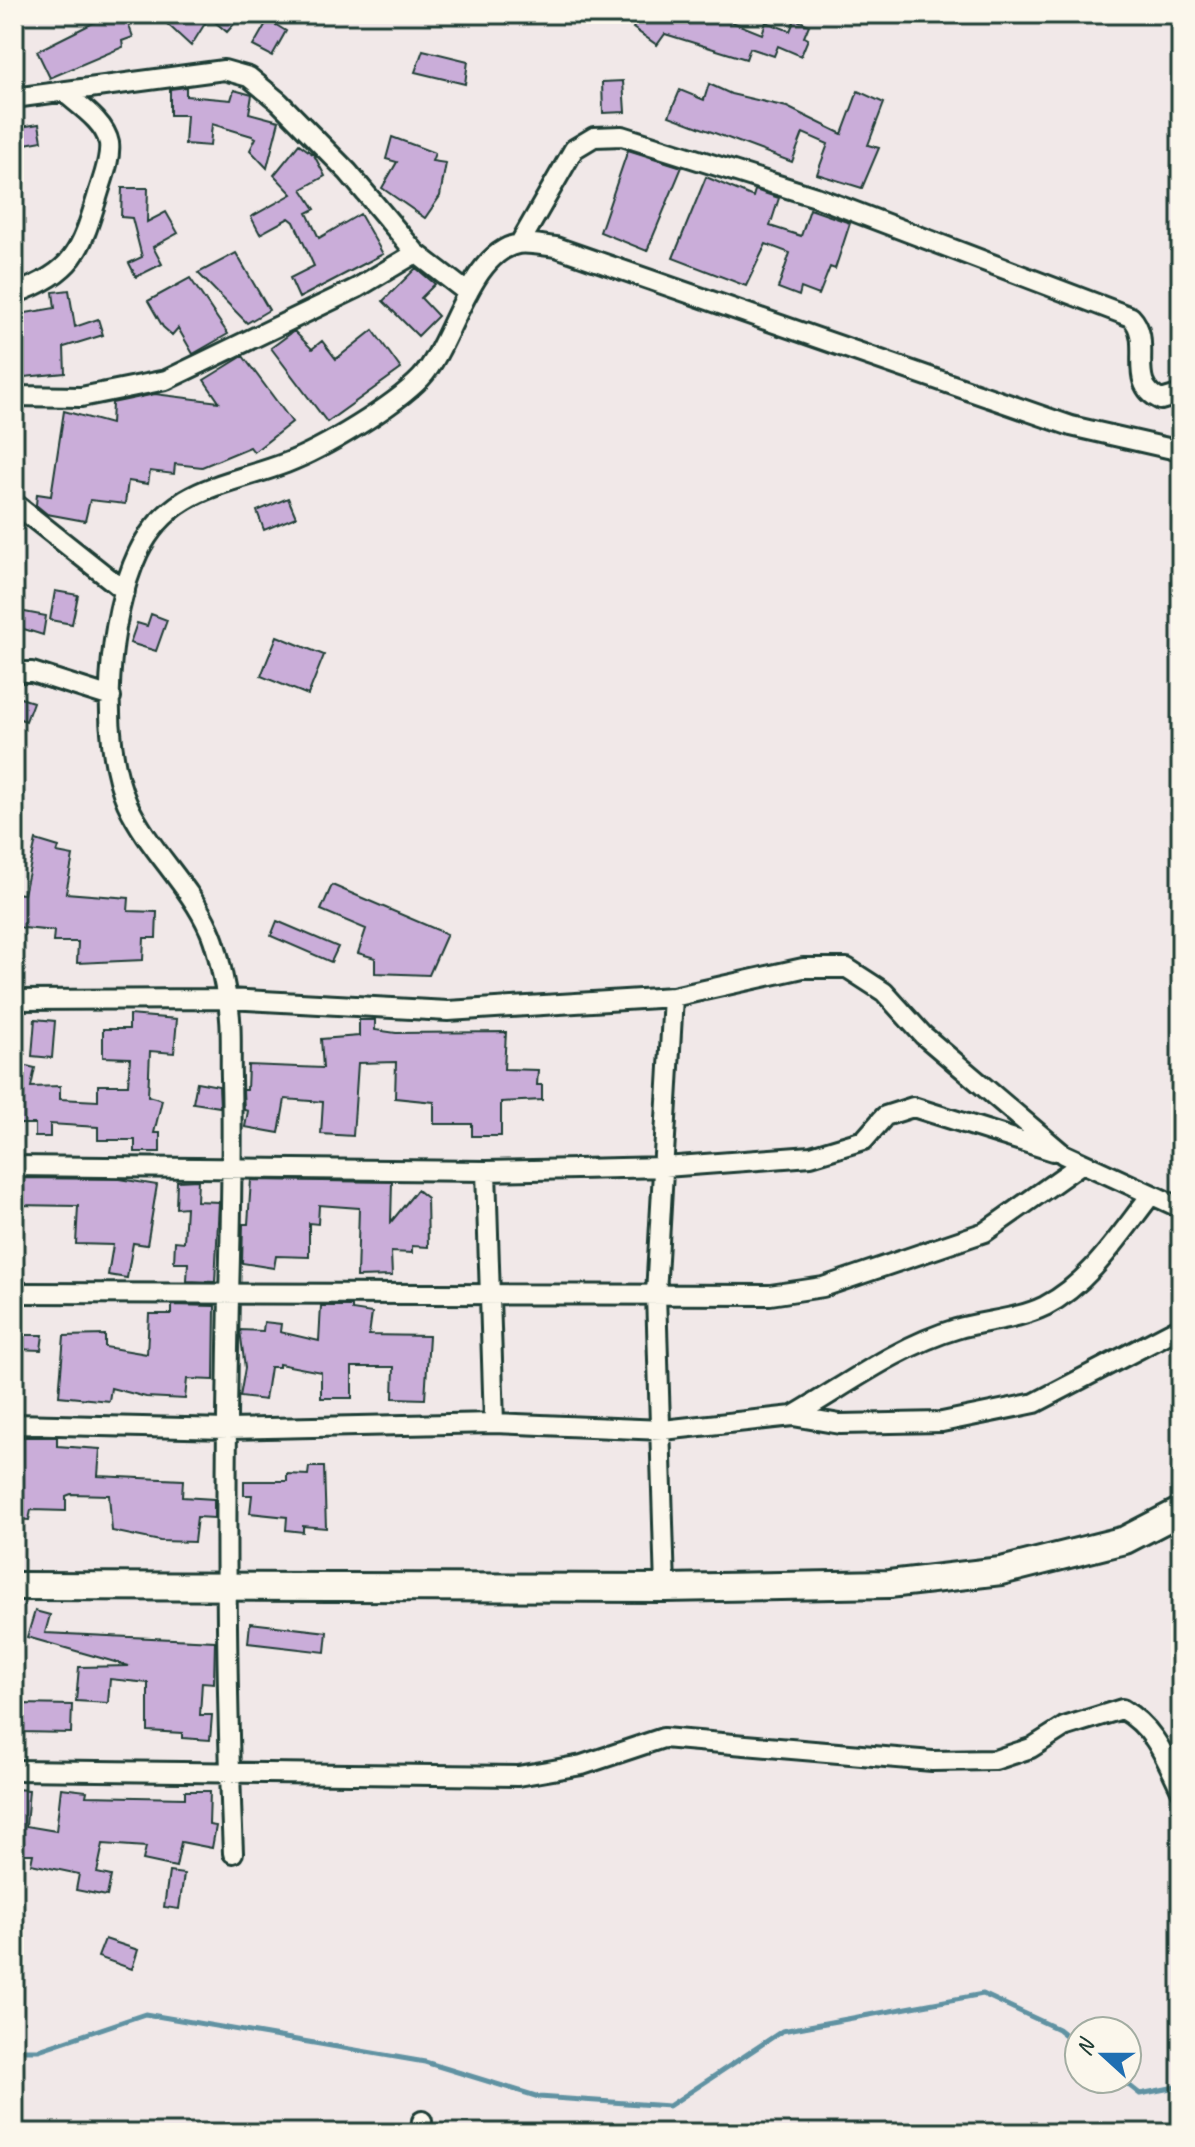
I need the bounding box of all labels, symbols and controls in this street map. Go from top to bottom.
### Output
north arrow [1063,2015,1143,2095]
text: N [1070,2034,1102,2060]

